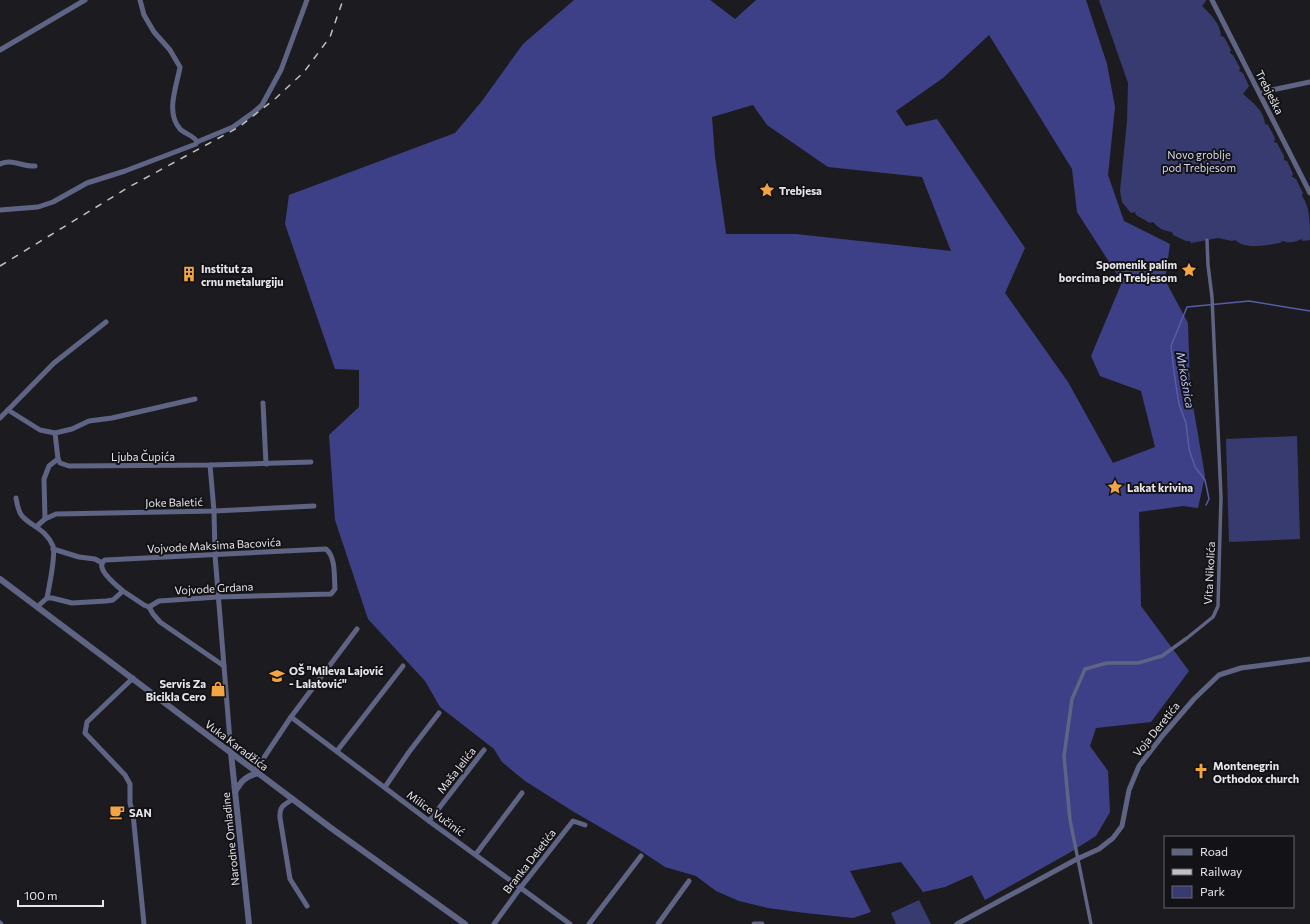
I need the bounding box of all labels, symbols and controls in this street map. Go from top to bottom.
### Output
street label: Trebješka [1253,68,1287,116]
park label: Novo groblje pod Trebjesom [1162,148,1236,174]
place icon: Trebjesa [758,181,776,199]
place label: Trebjesa [779,184,822,197]
place label: Spomenik palim borcima pod Trebjesom [1059,258,1177,284]
place icon: Spomenik palim borcima pod Trebjesom [1180,261,1198,279]
place label: Institut za crnu metalurgiju [201,262,284,288]
building icon: Institut za crnu metalurgiju [180,265,198,283]
water label: Mrkošnica [1174,351,1198,409]
street label: Ljuba Čupića [111,449,175,463]
place icon: Lakat krivina [1106,478,1124,496]
place label: Lakat krivina [1127,481,1193,494]
street label: Joke Baletić [145,495,203,510]
street label: Vojvode Maksima Bacovića [147,535,281,555]
street label: Vita Nikolića [1201,541,1217,605]
street label: Vojvode Grdana [174,579,254,597]
place label: OŠ "Mileva Lajović - Lalatović" [289,663,384,690]
school or university icon: OŠ "Mileva Lajović - Lalatović" [268,667,286,685]
place label: Servis Za Bicikla Cero [146,677,206,703]
shop icon: Servis Za Bicikla Cero [209,680,227,698]
street label: Voja Deretića [1130,699,1182,759]
street label: Vuka Karadžića [203,717,271,773]
street label: Maša Jelića [434,744,479,796]
place label: Montenegrin Orthodox church [1213,759,1299,785]
church icon: Montenegrin Orthodox church [1192,762,1210,780]
street label: Milice Vučinić [405,788,467,838]
street label: Narodne Omladine [219,791,241,886]
cafe icon: SAN [108,803,126,821]
place label: SAN [129,806,152,819]
street label: Branka Deletića [500,826,558,896]
legend [1164,836,1294,908]
text: Road [1200,844,1228,858]
text: Railway [1200,864,1242,878]
scale bar [18,882,103,908]
text: Park [1200,884,1226,898]
text: 100 m [24,888,58,902]

